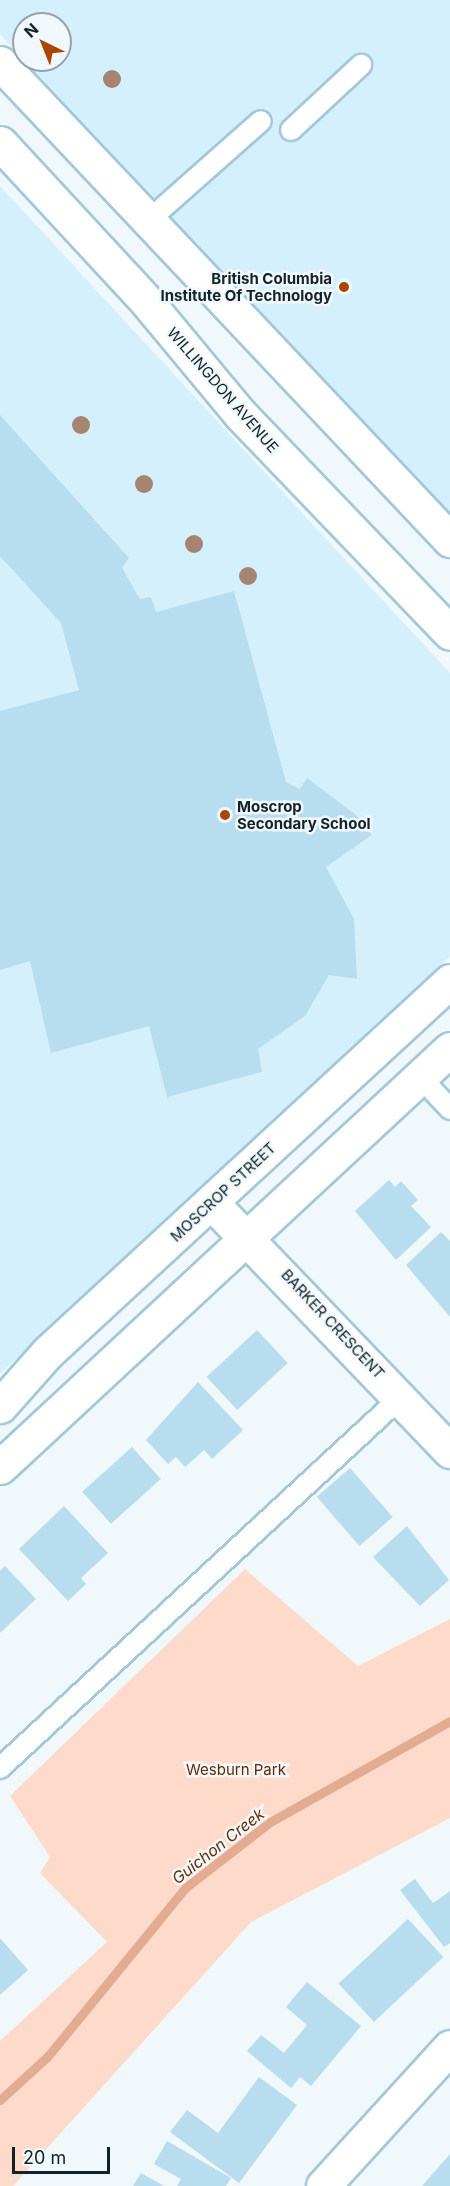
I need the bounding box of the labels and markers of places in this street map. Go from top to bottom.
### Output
place label: British Columbia Institute Of Technology [160,269,332,304]
marker: British Columbia Institute Of Technology [337,280,351,294]
place label: Moscrop Secondary School [237,797,371,832]
marker: Moscrop Secondary School [218,808,232,822]

